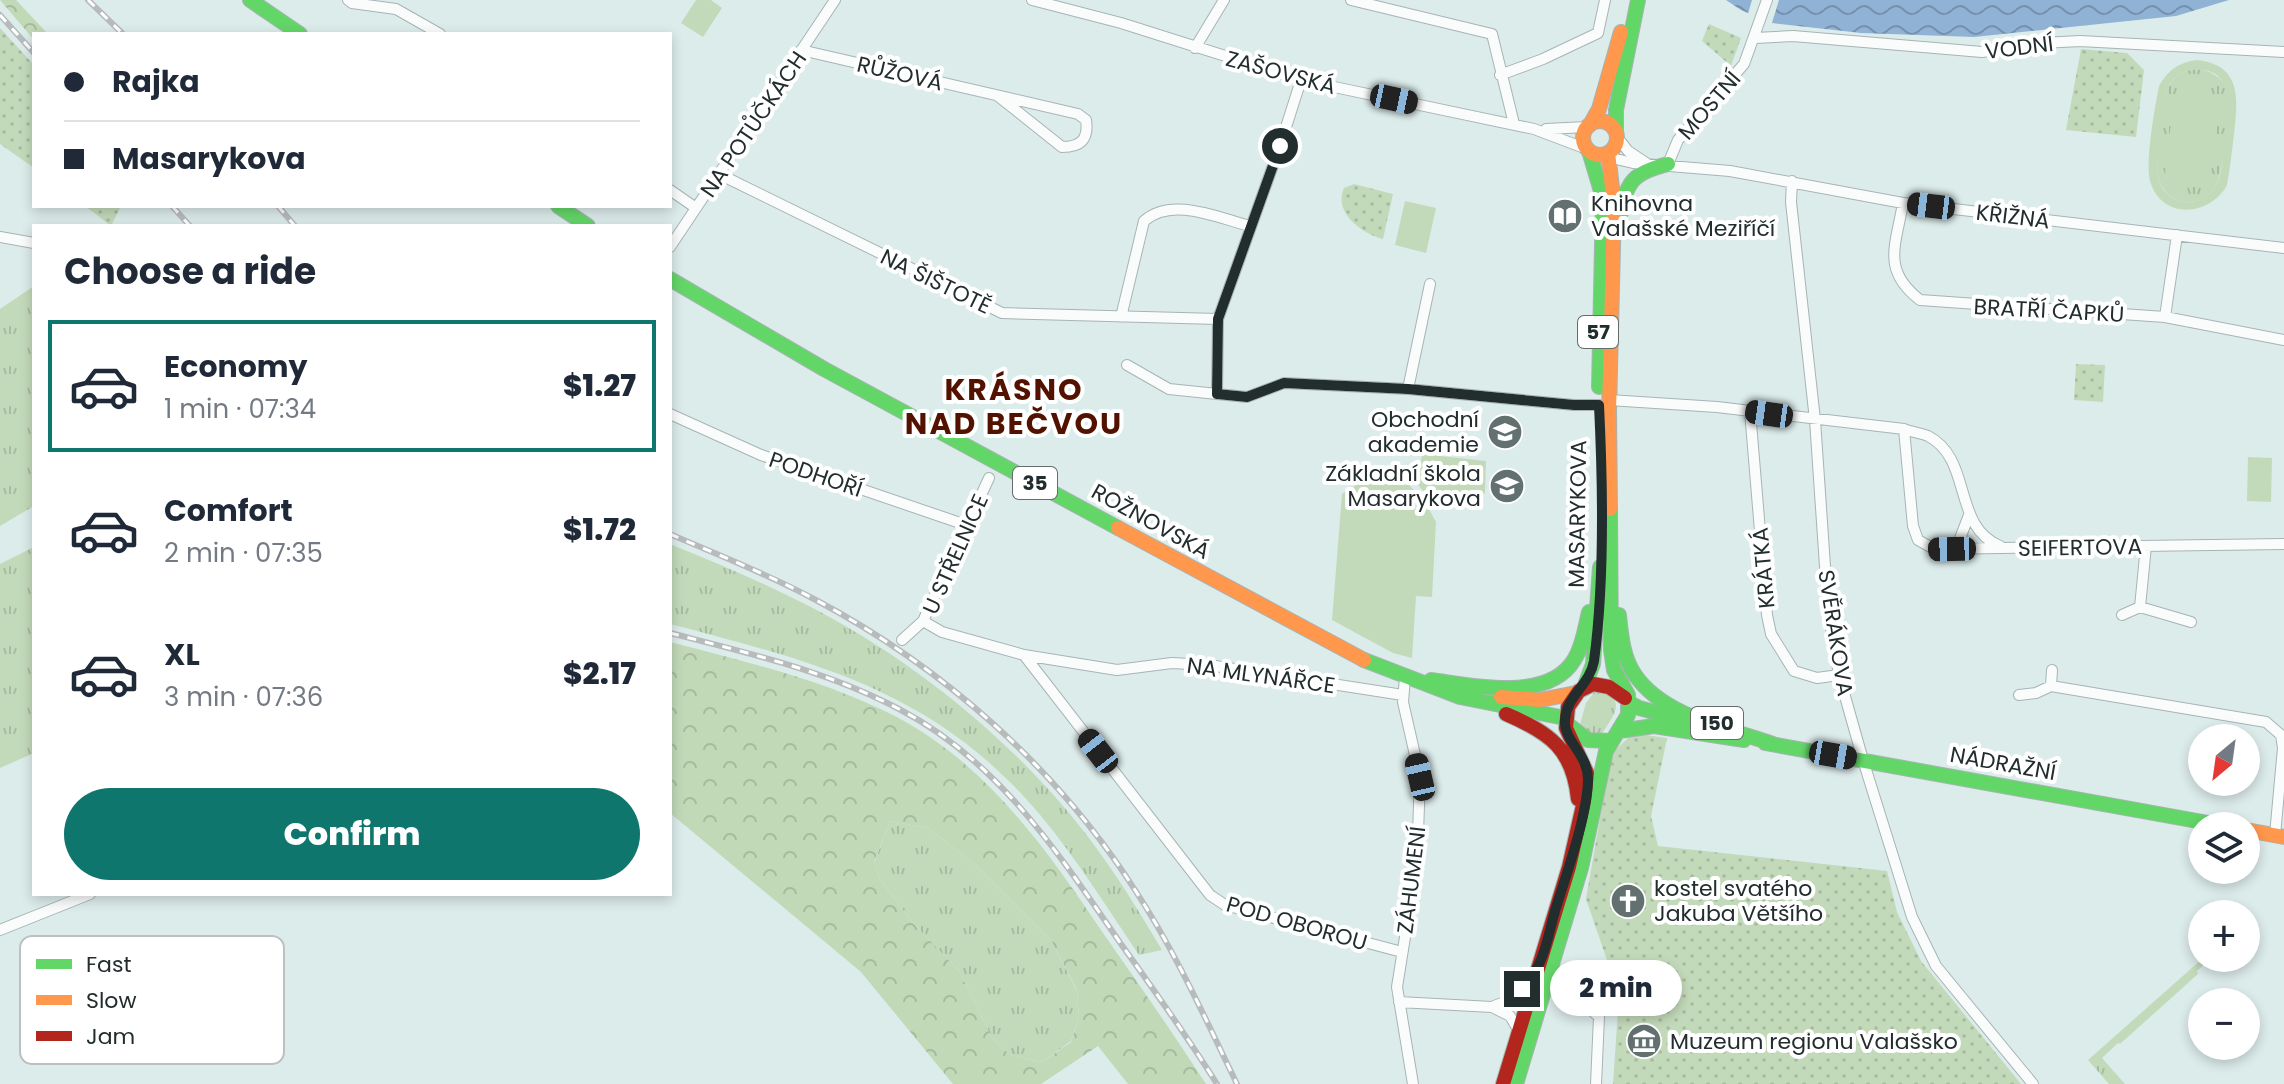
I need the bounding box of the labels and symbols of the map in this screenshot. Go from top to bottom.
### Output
street label: VODNÍ [1983,28,2055,67]
street label: ZAŠOVSKÁ [1222,43,1339,102]
street label: NA POTŮČKÁCH [693,45,814,203]
street label: RŮŽOVÁ [854,49,946,98]
street label: MOSTNÍ [1671,64,1748,146]
car [1368,82,1420,116]
route start [1262,128,1298,164]
place label: Knihovna Valašské Meziříčí [1591,188,1775,244]
car [1906,191,1956,221]
library icon: Knihovna Valašské Meziříčí [1546,197,1584,235]
street label: KŘIŽNÁ [1974,197,2052,236]
street label: NA ŠIŠTOTĚ [875,241,996,322]
street label: BRATŘÍ ČAPKŮ [1973,291,2125,330]
road number: 57 [1578,316,1618,348]
district label: KRÁSNO NAD BEČVOU [905,368,1123,445]
car [1744,399,1794,429]
place label: Obchodní akademie [1368,404,1479,460]
school or university icon: Obchodní akademie [1486,413,1524,451]
street label: MASARYKOVA [1561,440,1594,588]
street label: PODHOŘÍ [765,444,867,505]
place label: Základní škola Masarykova [1325,458,1481,514]
road number: 35 [1013,467,1057,499]
school or university icon: Základní škola Masarykova [1488,467,1526,505]
street label: ROŽNOVSKÁ [1086,476,1216,567]
street label: U STŘELNICE [915,489,996,619]
street label: KRÁTKÁ [1744,526,1782,610]
street label: SEIFERTOVA [2018,531,2143,564]
car [1928,537,1976,561]
street label: SVĚRÁKOVA [1810,568,1861,699]
street label: NA MLYNÁŘCE [1185,650,1337,701]
road number: 150 [1691,707,1743,739]
north arrow [2188,724,2260,796]
car [1074,725,1122,777]
car [1807,739,1859,771]
street label: NÁDRAŽNÍ [1948,739,2058,788]
car [1403,751,1437,803]
street label: ZÁHUMENÍ [1390,825,1433,936]
place label: kostel svatého Jakuba Většího [1654,873,1823,929]
church icon: kostel svatého Jakuba Většího [1609,882,1647,920]
street label: POD OBOROU [1223,889,1371,958]
legend [20,936,284,1064]
text: Fast [86,949,131,980]
callout: 2 min [1550,961,1682,1017]
route end [1504,971,1540,1007]
text: Slow [86,985,136,1016]
text: Jam [86,1021,135,1052]
museum icon: Muzeum regionu Valašsko [1625,1022,1663,1060]
place label: Muzeum regionu Valašsko [1670,1026,1958,1057]

